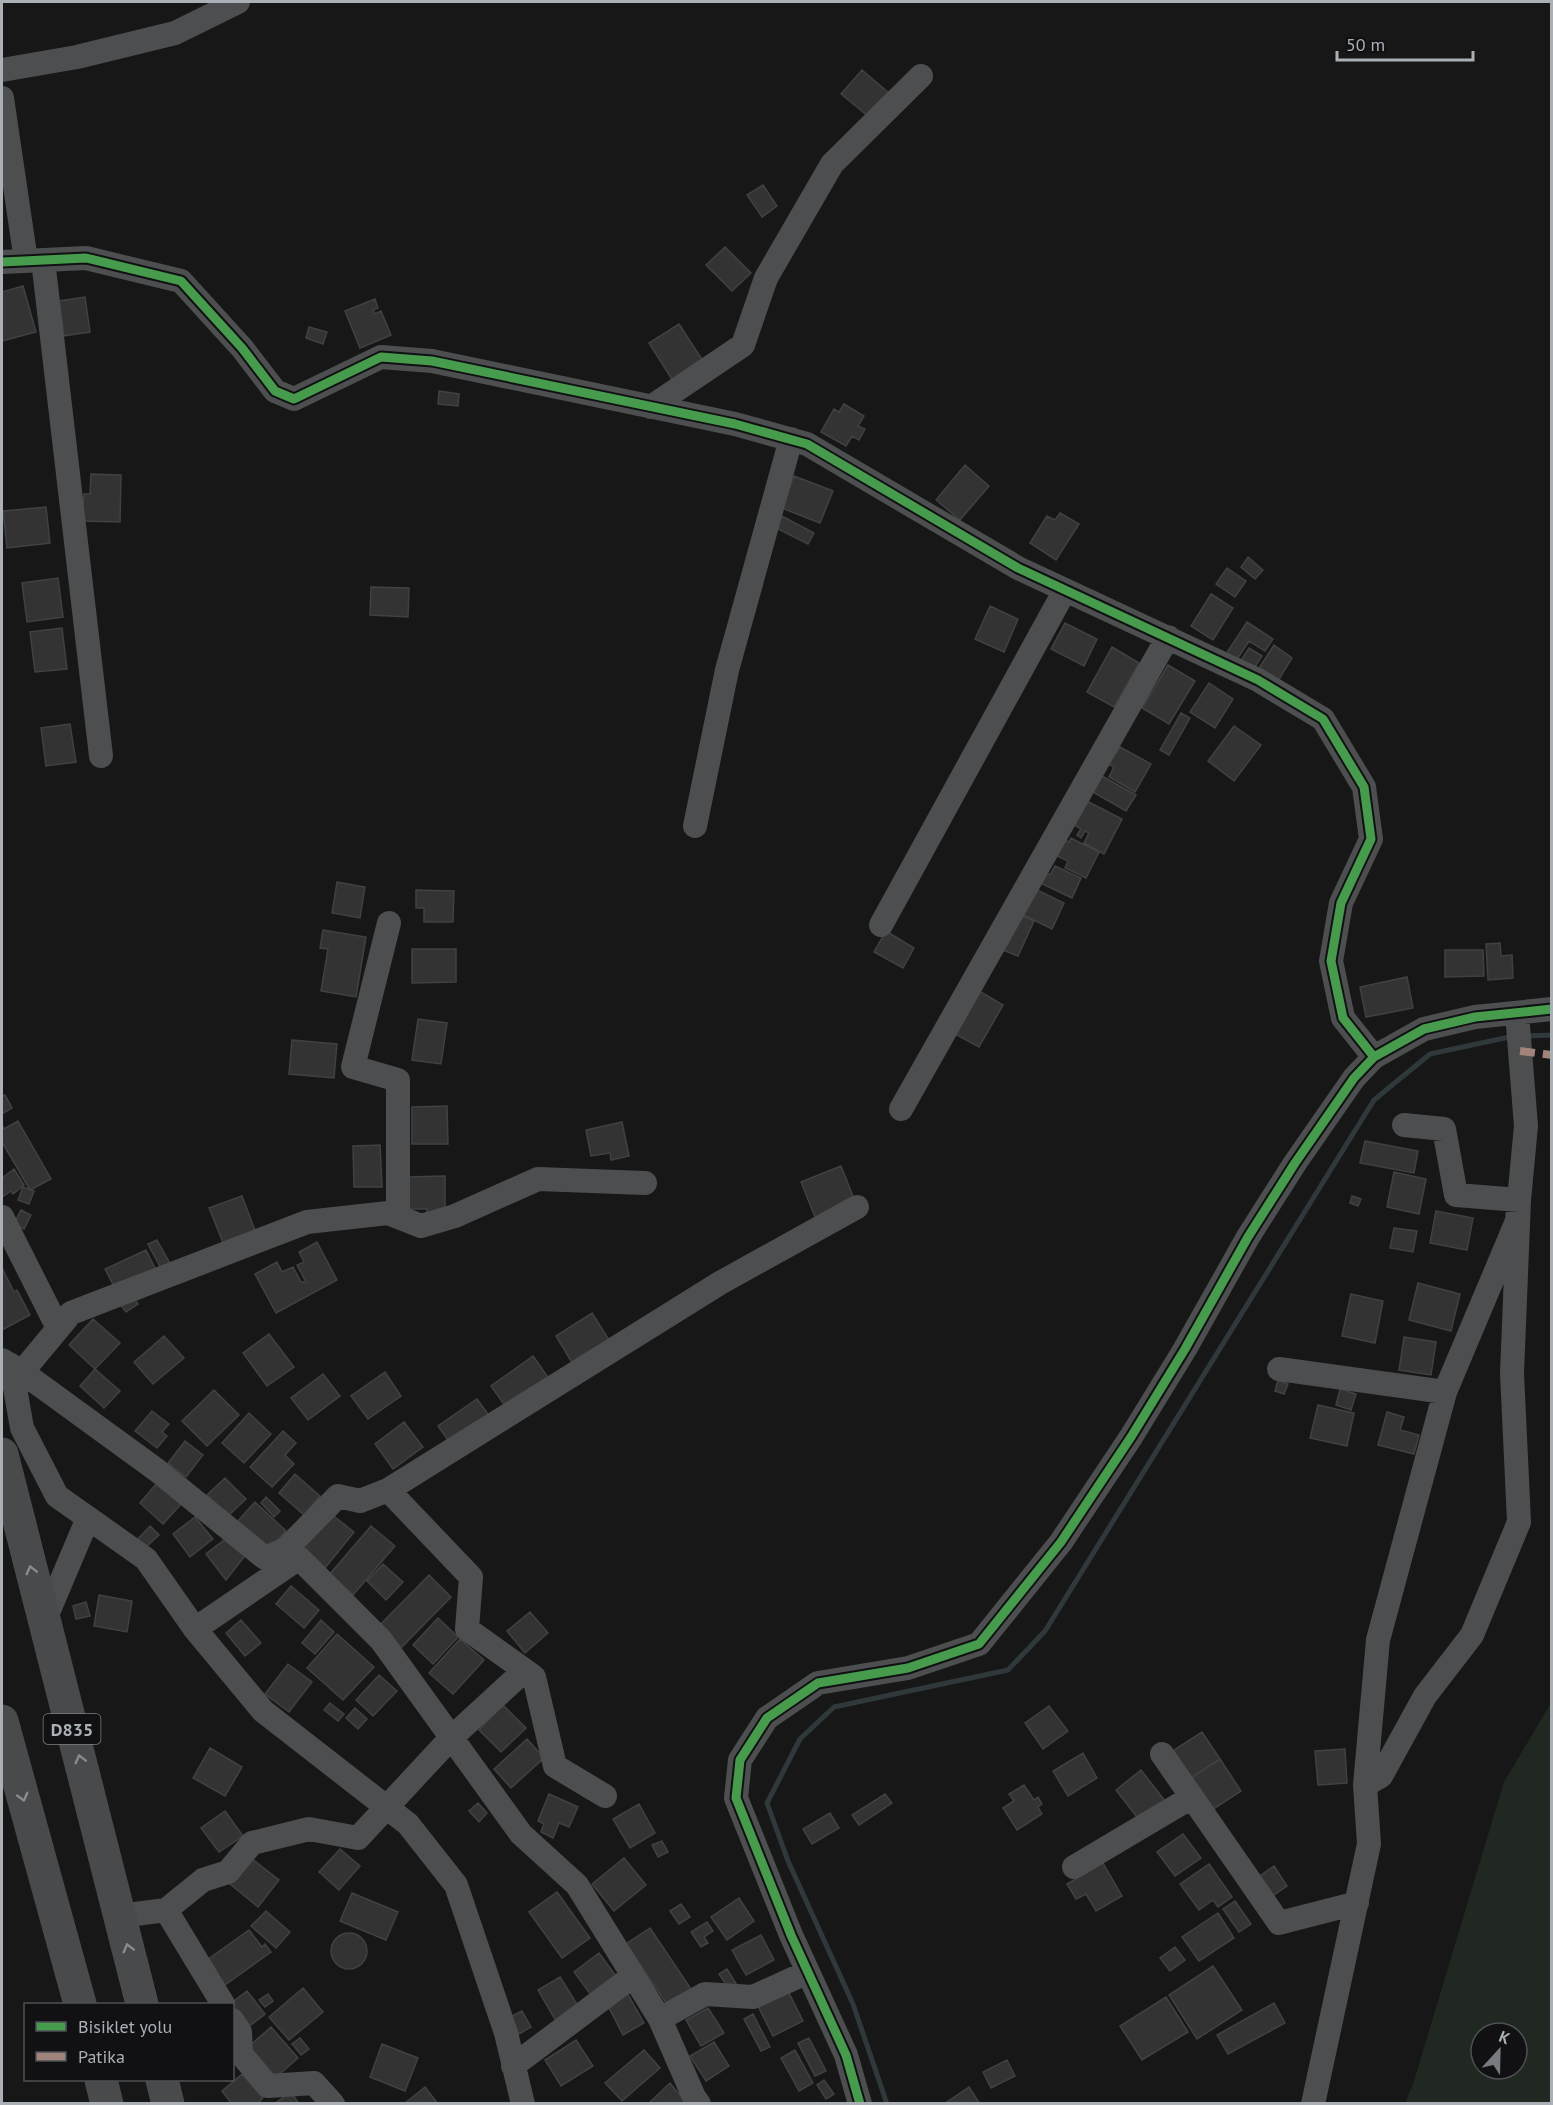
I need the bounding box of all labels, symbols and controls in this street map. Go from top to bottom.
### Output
scale bar [1337,24,1474,62]
text: 50 m [1346,33,1385,56]
one-way arrow [26,1565,39,1575]
road number: D835 [44,1714,100,1744]
one-way arrow [74,1754,87,1764]
one-way arrow [15,1792,28,1802]
one-way arrow [122,1943,135,1953]
legend [24,2003,234,2081]
text: Bisiklet yolu [78,2015,172,2038]
north arrow [1469,2021,1529,2081]
text: K [1496,2026,1513,2048]
text: Patika [78,2045,125,2068]

